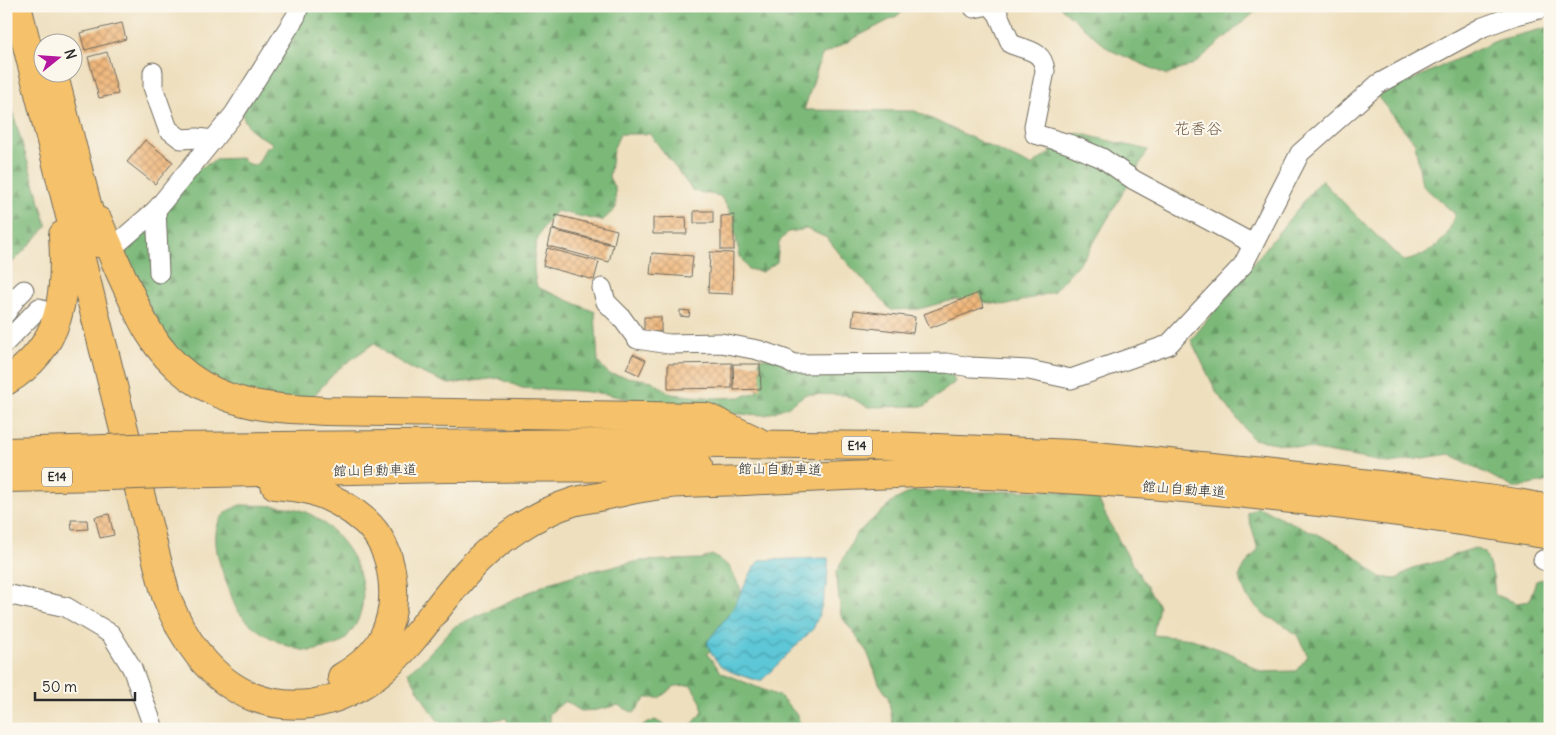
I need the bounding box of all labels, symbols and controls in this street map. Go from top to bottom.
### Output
north arrow [32,32,82,82]
text: N [60,47,80,61]
district label: 花香谷 [1174,118,1222,138]
road number: E14 [842,436,872,456]
street label: 館山自動車道 [738,459,822,479]
street label: 館山自動車道 [333,460,417,480]
road number: E14 [42,468,72,487]
street label: 館山自動車道 [1141,477,1227,501]
scale bar [35,670,135,702]
text: 50 m [42,677,77,696]

